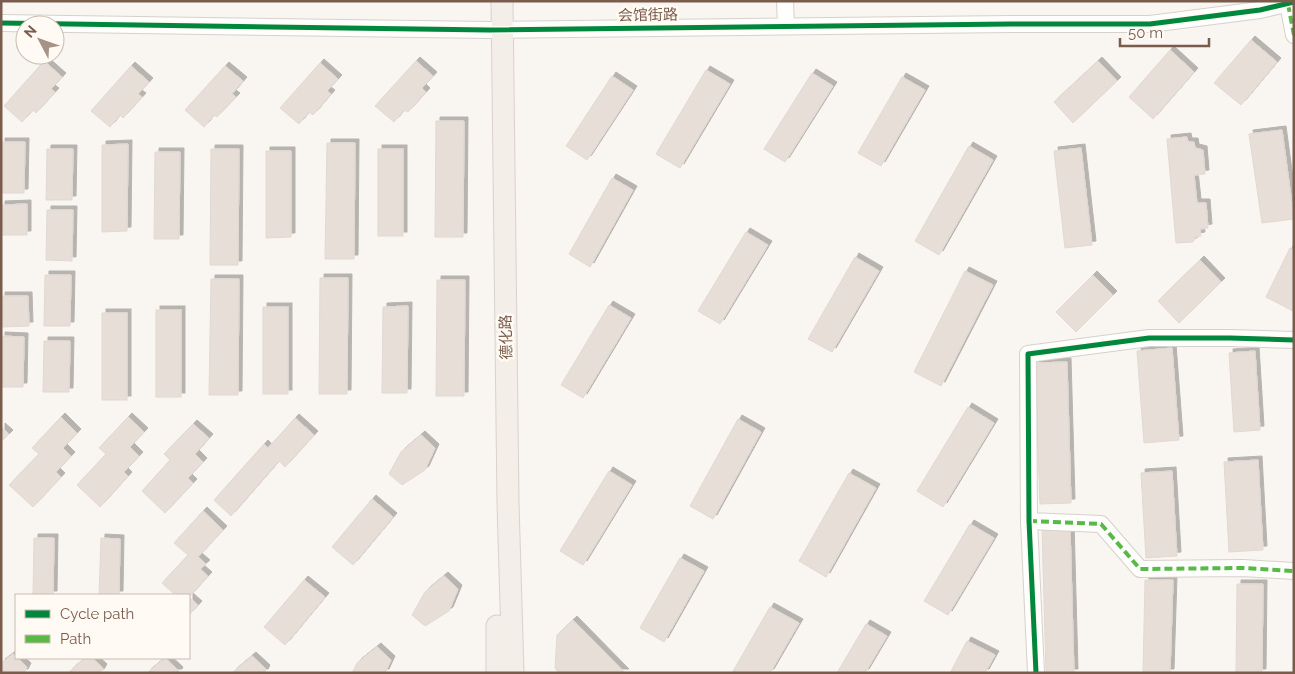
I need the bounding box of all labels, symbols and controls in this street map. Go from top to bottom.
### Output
street label: 会馆街路 [618,5,678,25]
north arrow [15,15,65,65]
scale bar [1120,15,1209,47]
text: N [21,22,40,41]
text: 50 m [1128,24,1163,42]
street label: 德化路 [497,314,515,360]
legend [15,594,190,659]
text: Cycle path [60,605,134,623]
text: Path [60,630,91,648]

